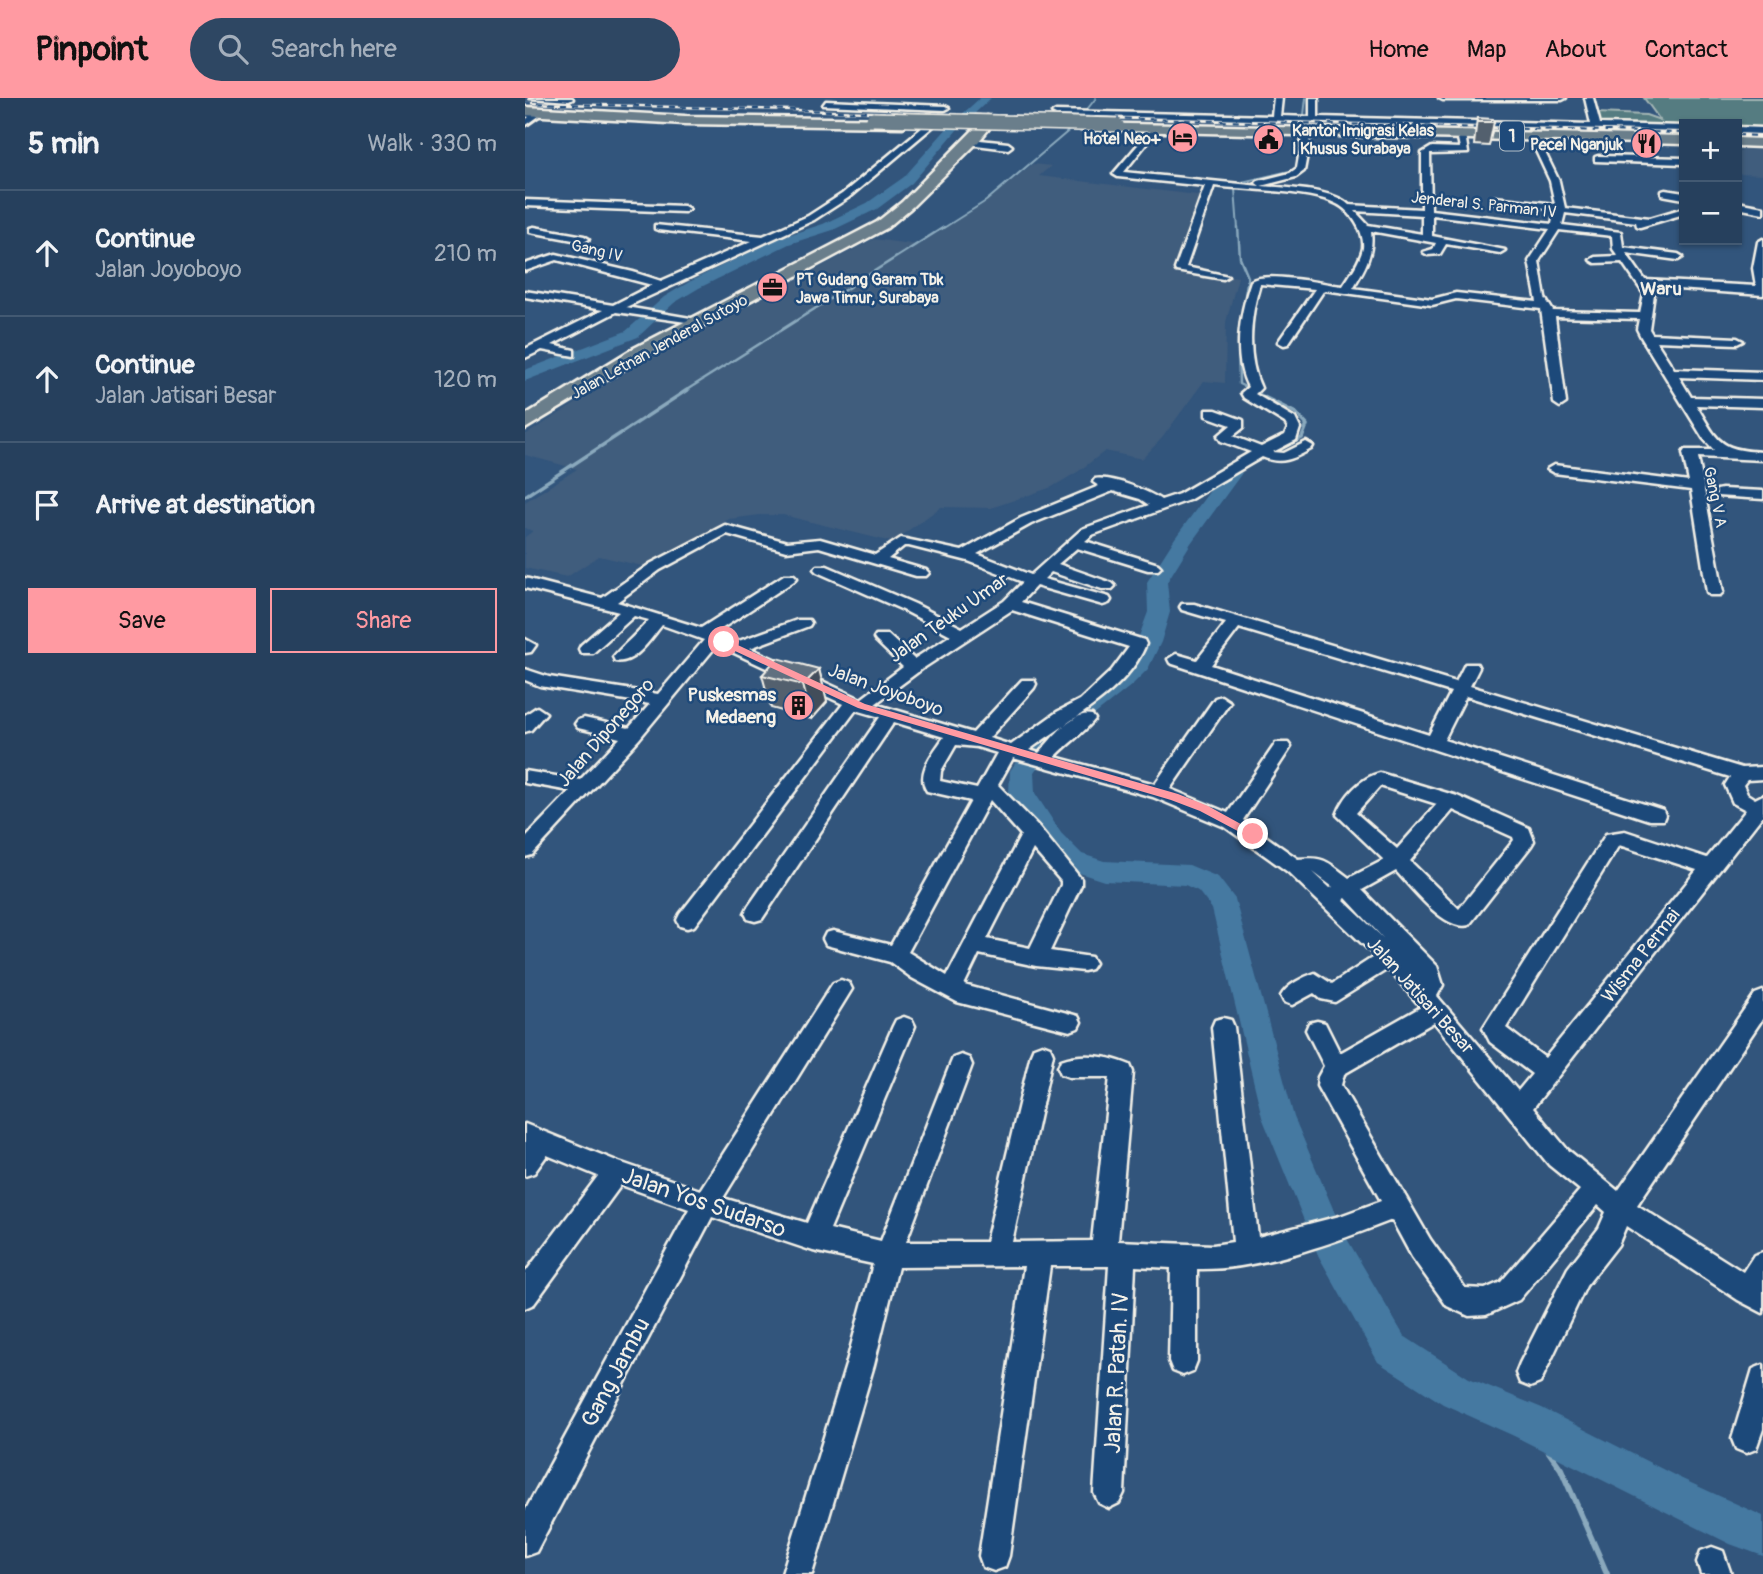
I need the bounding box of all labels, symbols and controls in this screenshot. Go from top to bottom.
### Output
search box [190,18,680,81]
text: Pinpoint [35,29,148,70]
icon: search [214,30,252,68]
text: Search here [270,33,397,65]
text: Home [1368,35,1429,64]
text: Map [1467,35,1507,64]
text: About [1545,35,1607,64]
text: Contact [1645,35,1728,64]
map controls [1679,119,1742,245]
button: + [1679,119,1742,182]
hotel icon: Hotel Neo+ [1166,121,1200,155]
place label: Kantor Imigrasi Kelas I Khusus Surabaya [1292,121,1435,159]
public building icon: Kantor Imigrasi Kelas I Khusus Surabaya [1252,122,1286,156]
road number: 1 [1500,122,1524,150]
text: 5 min [28,125,99,162]
restaurant icon: Pecel Nganjuk [1629,127,1663,161]
text: Walk · 330 m [367,129,497,158]
place label: Hotel Neo+ [1083,129,1161,149]
place label: Pecel Nganjuk [1530,135,1623,155]
button: − [1679,182,1742,245]
street label: Jenderal S. Parman IV [1410,187,1558,223]
text: Continue [95,223,195,255]
icon: ahead [28,234,66,272]
street label: Gang IV [569,235,624,267]
text: 210 m [434,239,497,268]
text: Jalan Joyoboyo [95,255,242,284]
place label: PT Gudang Garam Tbk Jawa Timur, Surabaya [796,270,944,308]
office icon: PT Gudang Garam Tbk Jawa Timur, Surabaya [756,271,790,305]
district label: Waru [1640,277,1682,301]
street label: Jalan Letnan Jenderal Sutoyo [568,290,752,404]
text: Continue [95,349,195,381]
icon: ahead [28,360,66,398]
text: 120 m [434,365,497,394]
text: Jalan Jatisari Besar [95,381,276,410]
street label: Gang V A [1699,465,1731,529]
icon: arrive [28,486,66,524]
text: Arrive at destination [95,489,315,521]
street label: Jalan Teuku Umar [884,568,1013,668]
button: Save [28,588,256,653]
button: Share [270,588,497,653]
route start [708,626,739,657]
street label: Jalan Joyoboyo [825,658,947,722]
street label: Jalan Diponegoro [552,673,660,792]
place label: Puskesmas Medaeng [687,683,776,729]
building icon: Puskesmas Medaeng [782,688,816,722]
route end [1237,818,1268,849]
street label: Wisma Permai [1596,903,1685,1008]
street label: Jalan Jatisari Besar [1361,932,1479,1060]
street label: Jalan Yos Sudarso [618,1161,790,1244]
street label: Jalan R. Patah. IV [1098,1292,1135,1454]
street label: Gang Jambu [575,1313,656,1432]

